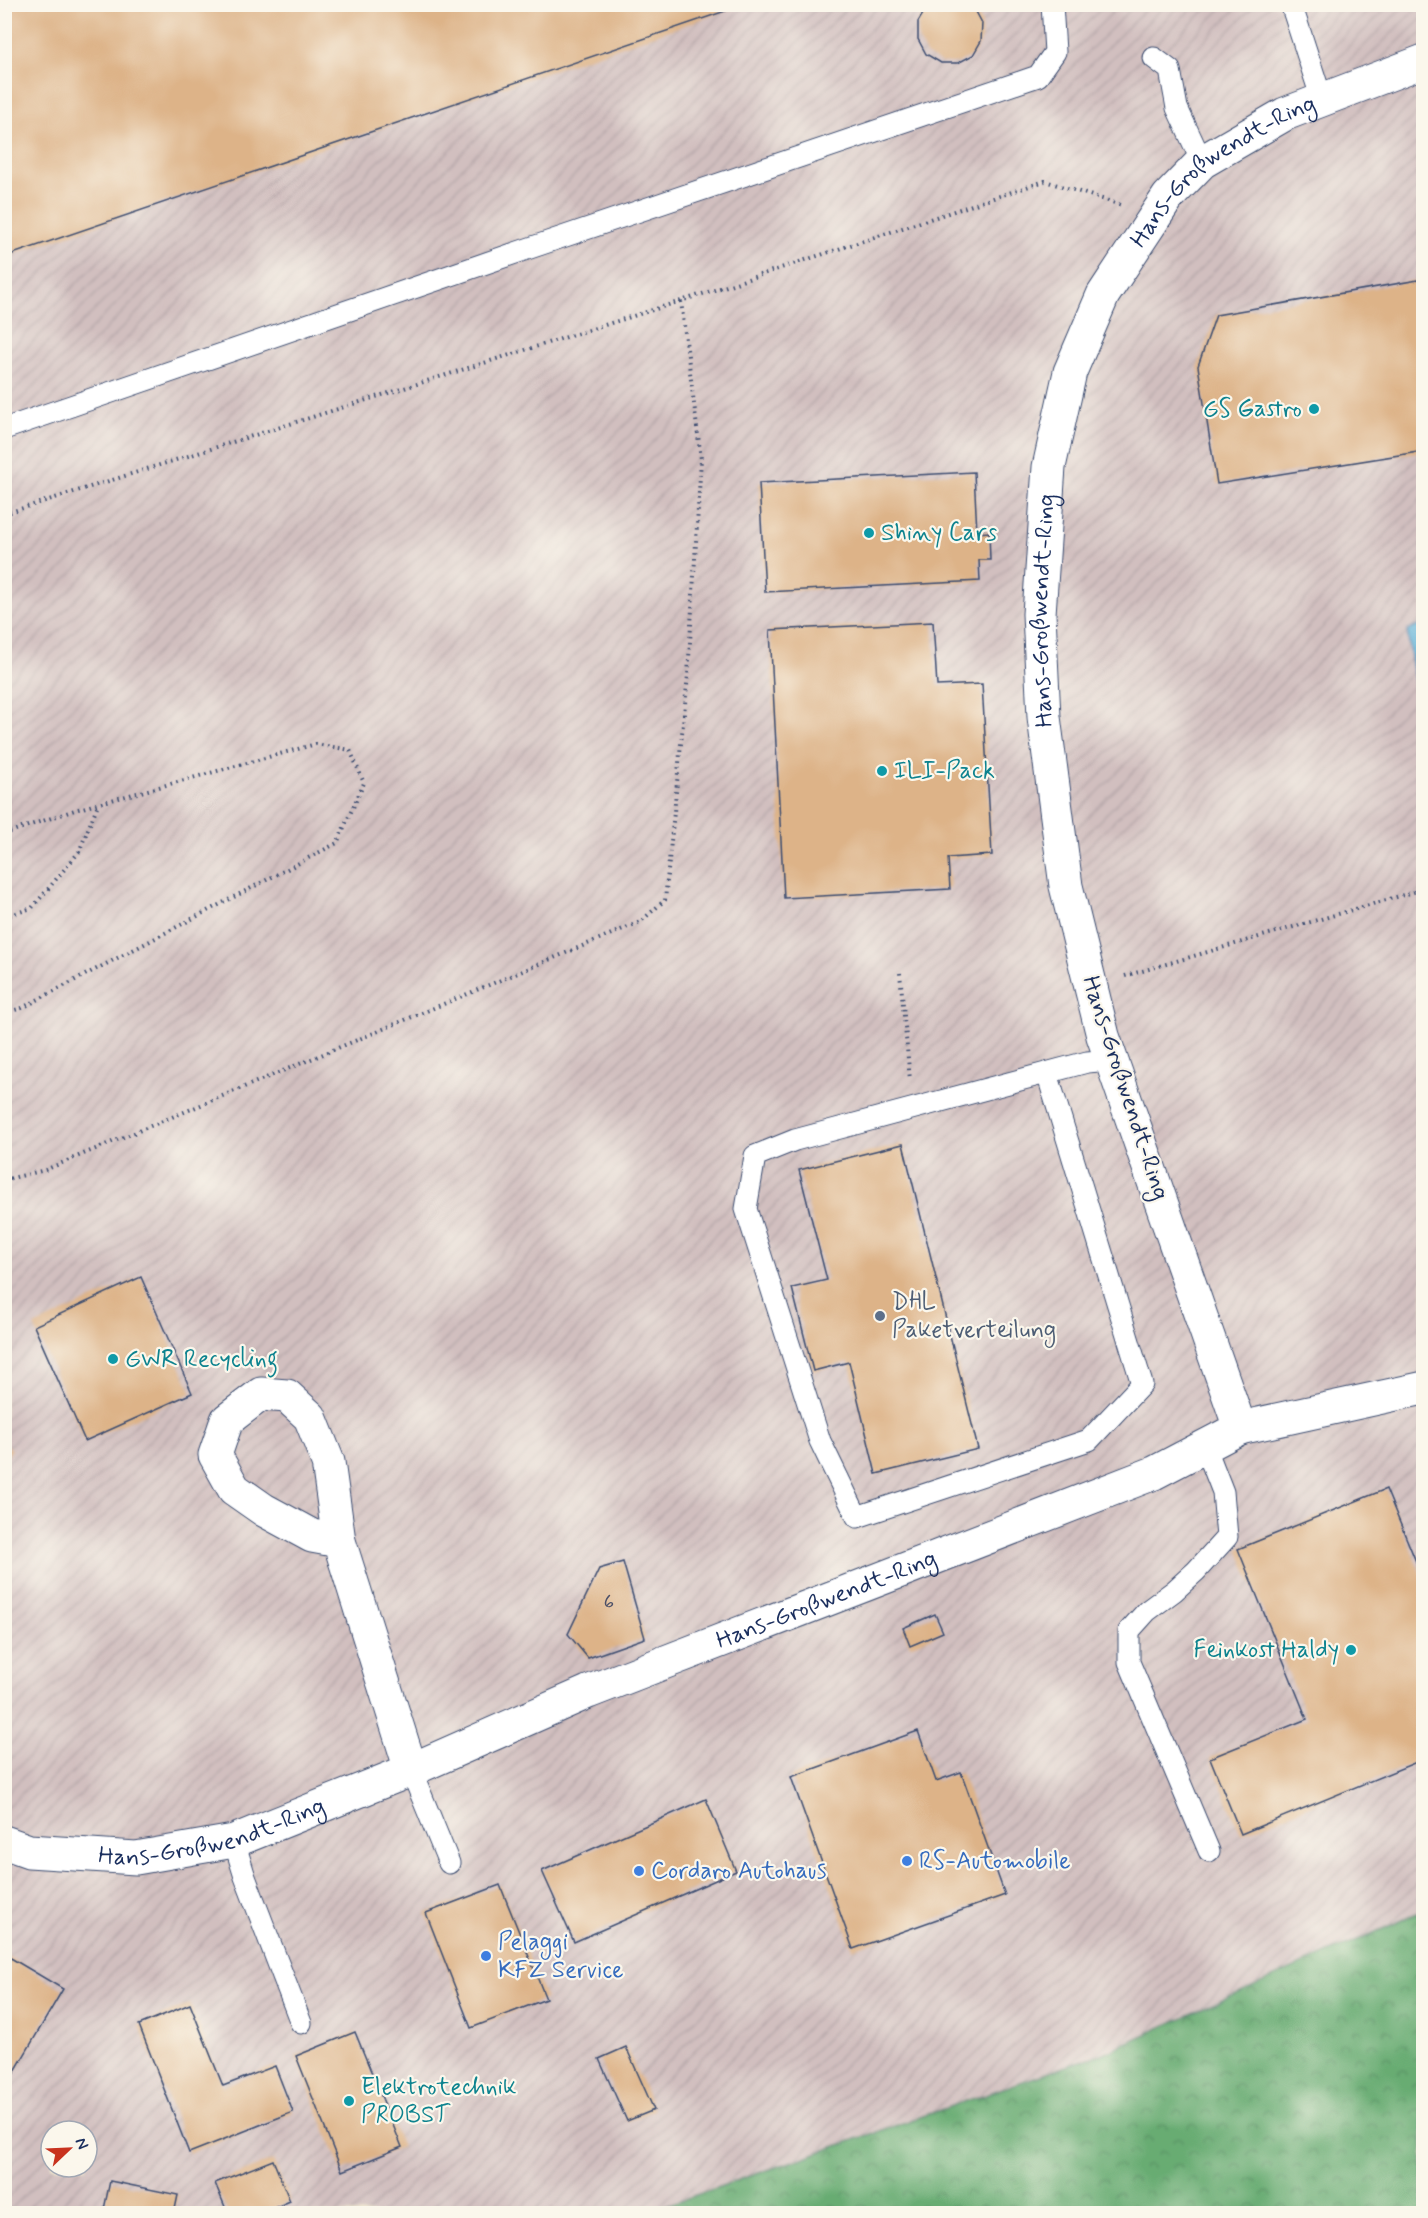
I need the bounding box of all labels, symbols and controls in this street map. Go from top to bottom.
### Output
street label: Hans-Großwendt-Ring [1123,88,1321,254]
place label: GS Gastro [1203,394,1302,425]
marker: GS Gastro [1307,402,1321,416]
street label: Hans-Großwendt-Ring [1023,493,1065,729]
place label: Shiny Cars [881,518,997,549]
marker: Shiny Cars [862,526,876,540]
place label: ILI-Pack [894,756,995,787]
marker: ILI-Pack [875,764,889,778]
street label: Hans-Großwendt-Ring [1072,972,1176,1205]
place label: DHL Paketverteilung [892,1287,1056,1348]
marker: DHL Paketverteilung [873,1309,887,1323]
place label: GWR Recycling [125,1344,278,1378]
marker: GWR Recycling [106,1352,120,1366]
street label: Hans-Großwendt-Ring [712,1543,942,1656]
house number: 6 [604,1588,614,1616]
place label: Feinkost Haldy [1194,1635,1339,1666]
marker: Feinkost Haldy [1344,1643,1358,1657]
street label: Hans-Großwendt-Ring [97,1791,330,1874]
place label: RS-Automobile [919,1846,1071,1877]
marker: RS-Automobile [900,1854,914,1868]
place label: Cordaro Autohaus [651,1856,826,1887]
marker: Cordaro Autohaus [632,1864,646,1878]
place label: Pelaggi KFZ Service [498,1927,623,1986]
marker: Pelaggi KFZ Service [479,1949,493,1963]
place label: Elektrotechnik PROBST [361,2072,517,2131]
marker: Elektrotechnik PROBST [342,2094,356,2108]
north arrow [39,2119,99,2179]
text: N [70,2135,93,2153]

